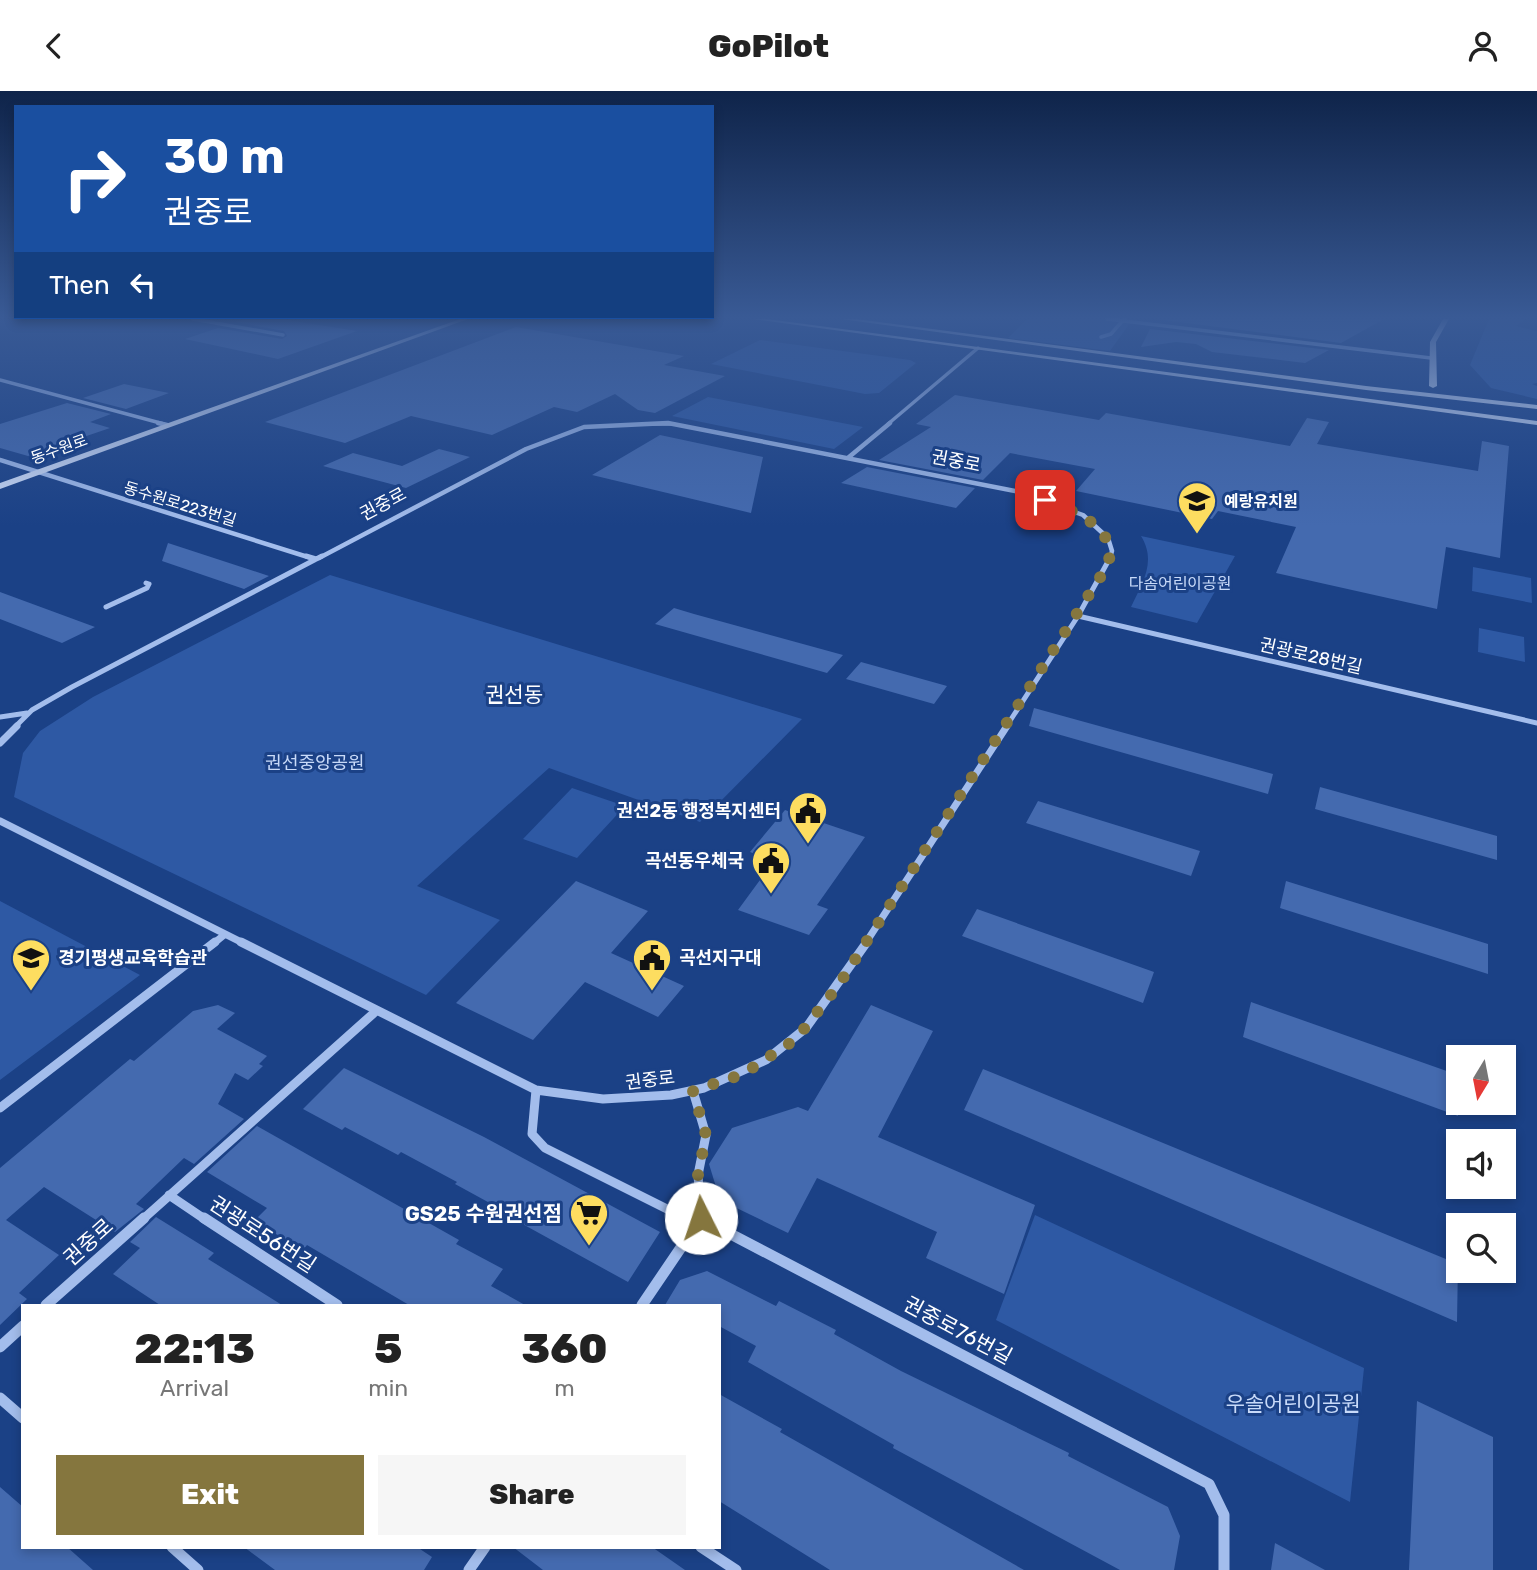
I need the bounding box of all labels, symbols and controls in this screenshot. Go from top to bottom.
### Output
icon: back [35,27,73,65]
text: GoPilot [708,27,829,65]
icon: person [1464,27,1502,65]
text: 30 m [164,127,285,185]
icon: right [49,133,140,224]
text: 권중로 [164,193,252,231]
icon: left [124,266,162,304]
text: Then [49,270,110,301]
street label: 동수원로 [28,430,90,468]
street label: 권중로 [930,445,982,477]
pin [1015,470,1075,530]
street label: 동수원로223번길 [121,478,239,530]
school or university icon: 예랑유치원 [1176,480,1218,535]
icon: arrive [1026,481,1064,519]
street label: 권중로 [356,483,410,525]
place label: 예랑유치원 [1224,492,1298,511]
park label: 다솜어린이공원 [1128,574,1232,593]
street label: 권광로28번길 [1257,633,1365,679]
district label: 권선동 [485,682,543,707]
park label: 권선중앙공원 [265,752,365,774]
public building icon: 권선2동 행정복지센터 [787,790,829,845]
place label: 권선2동 행정복지센터 [616,800,781,822]
public building icon: 곡선동우체국 [750,840,792,895]
place label: 곡선동우체국 [645,850,744,872]
school or university icon: 경기평생교육학습관 [10,937,52,992]
public building icon: 곡선지구대 [631,937,673,992]
place label: 경기평생교육학습관 [58,947,207,969]
place label: 곡선지구대 [679,947,762,969]
north arrow [1446,1045,1516,1115]
map controls [1446,1045,1516,1283]
street label: 권중로 [624,1066,676,1094]
button: sound [1446,1129,1516,1199]
position arrow [664,1181,738,1255]
street label: 권광로56번길 [205,1190,321,1278]
supermarket icon: GS25 수원권선점 [568,1192,610,1247]
place label: GS25 수원권선점 [405,1201,562,1226]
street label: 권중로 [58,1213,118,1271]
button: search [1446,1213,1516,1283]
street label: 권중로76번길 [899,1291,1017,1369]
text: 22:13 [134,1324,255,1374]
text: 5 [374,1324,402,1374]
text: 360 [521,1324,608,1374]
text: Arrival [160,1374,229,1402]
text: min [368,1374,408,1402]
text: m [554,1374,575,1402]
park label: 우솔어린이공원 [1225,1391,1361,1416]
button: Exit [56,1455,364,1535]
button: Share [378,1455,686,1535]

